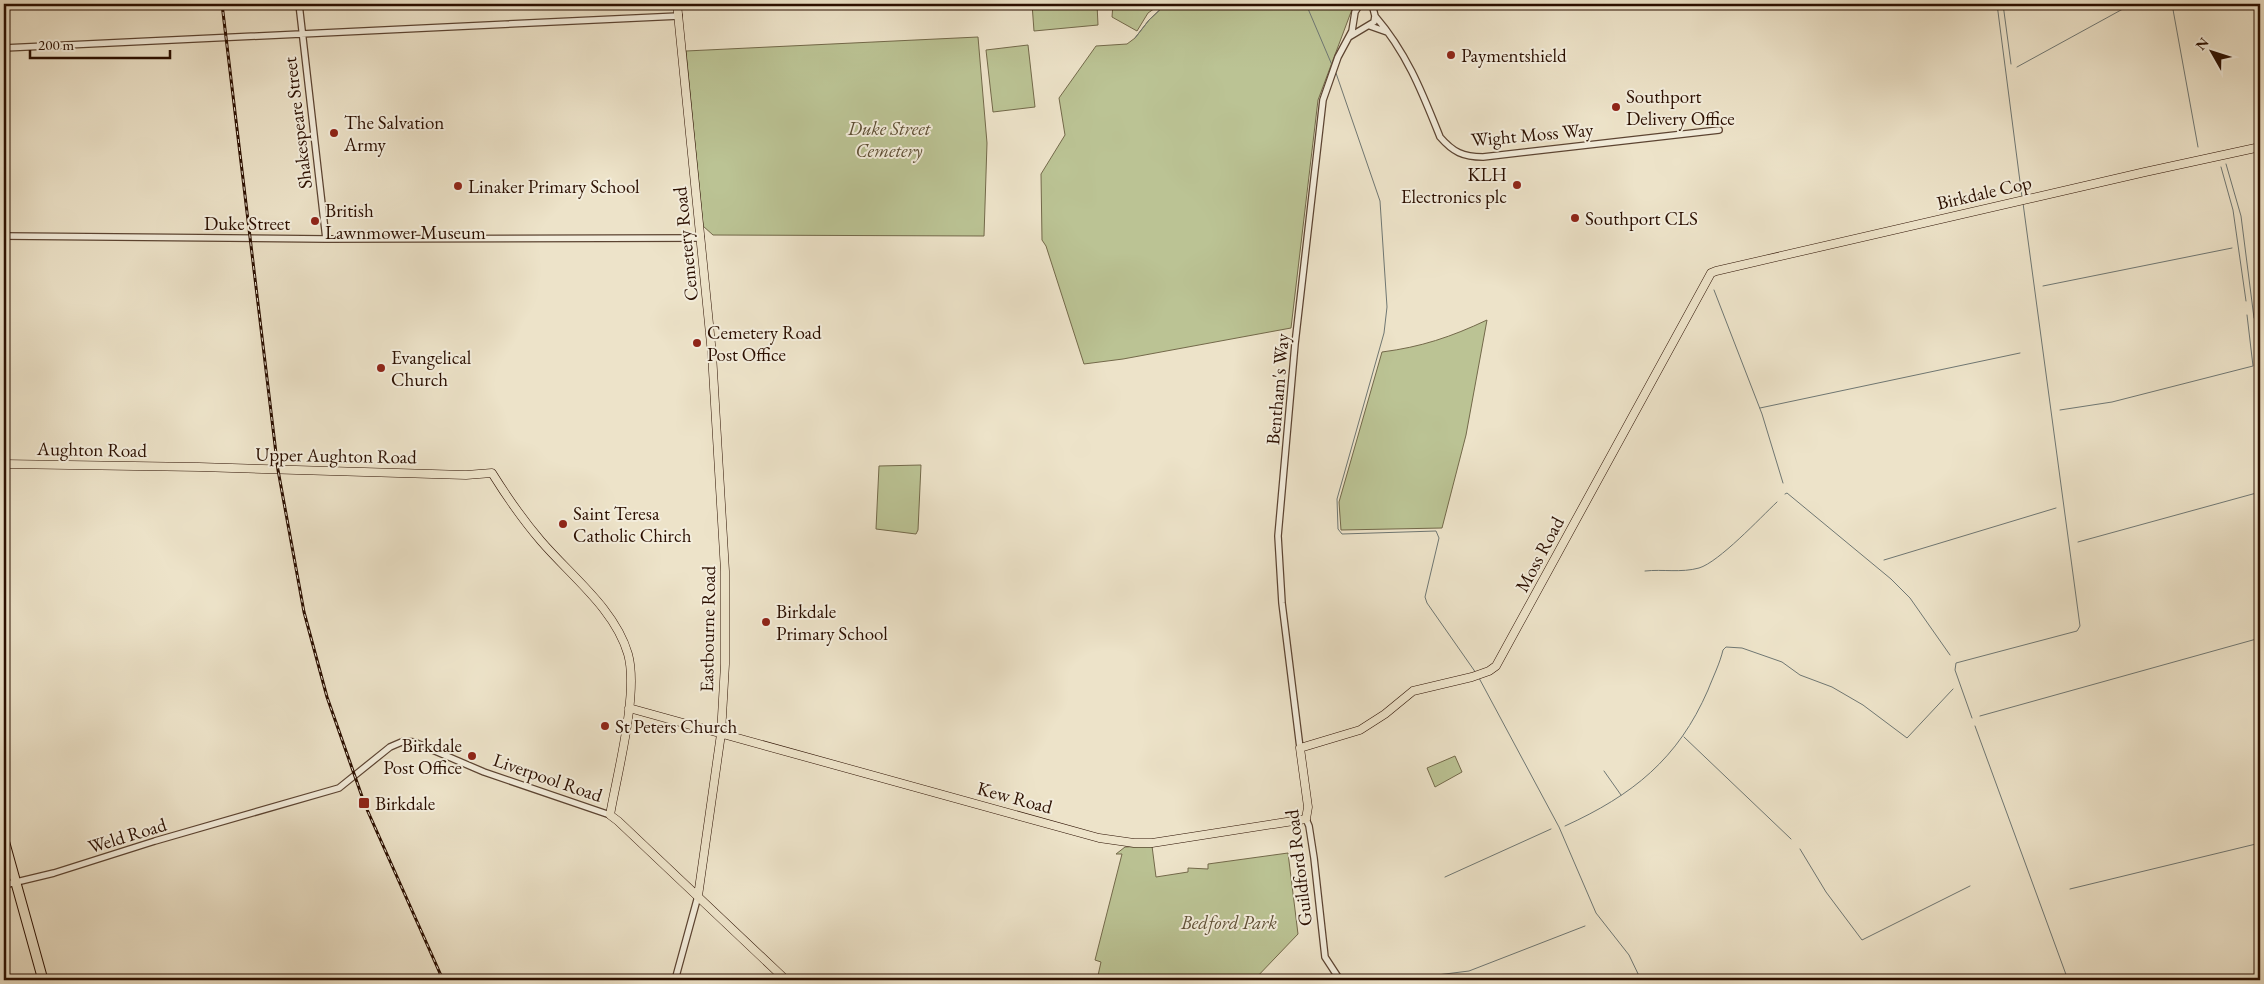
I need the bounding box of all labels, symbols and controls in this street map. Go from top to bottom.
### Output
scale bar [30,28,170,60]
north arrow [2186,28,2236,78]
text: N [2191,33,2213,54]
text: 200 m [38,35,75,54]
place label: Paymentshield [1461,43,1567,68]
marker: Paymentshield [1445,49,1457,61]
street label: Shakespeare Street [277,55,318,190]
place label: Southport Delivery Office [1626,84,1735,131]
marker: Southport Delivery Office [1610,101,1622,113]
place label: The Salvation Army [343,110,444,157]
park label: Duke Street Cemetery [847,116,932,163]
street label: Wight Moss Way [1470,117,1595,152]
marker: The Salvation Army [328,127,340,139]
place label: KLH Electronics plc [1401,162,1507,209]
street label: Birkdale Cop [1934,169,2034,216]
place label: Linaker Primary School [468,174,640,199]
marker: KLH Electronics plc [1511,179,1523,191]
marker: Linaker Primary School [452,180,464,192]
street label: Cemetery Road [667,185,704,302]
place label: British Lawnmower Museum [325,198,486,245]
place label: Southport CLS [1585,206,1698,231]
street label: Duke Street [204,211,290,236]
marker: Southport CLS [1569,212,1581,224]
marker: British Lawnmower Museum [309,215,321,227]
place label: Cemetery Road Post Office [707,320,822,367]
street label: Bentham's Way [1260,332,1295,446]
marker: Cemetery Road Post Office [691,337,703,349]
place label: Evangelical Church [391,345,472,392]
marker: Evangelical Church [375,362,387,374]
street label: Aughton Road [36,436,148,463]
street label: Upper Aughton Road [255,442,417,469]
place label: Saint Teresa Catholic Chirch [573,501,692,548]
street label: Moss Road [1509,512,1570,596]
marker: Saint Teresa Catholic Chirch [557,518,569,530]
street label: Eastbourne Road [694,565,721,692]
place label: Birkdale Primary School [776,599,888,646]
marker: Birkdale Primary School [760,616,772,628]
place label: St Peters Church [615,714,738,739]
marker: St Peters Church [599,720,611,732]
place label: Birkdale Post Office [383,733,462,780]
street label: Liverpool Road [490,747,606,808]
marker: Birkdale Post Office [466,750,478,762]
street label: Kew Road [974,775,1056,820]
place label: Birkdale [375,791,435,816]
marker: Birkdale [357,796,371,810]
street label: Guildford Road [1279,808,1318,928]
street label: Weld Road [85,812,170,859]
park label: Bedford Park [1180,910,1277,935]

